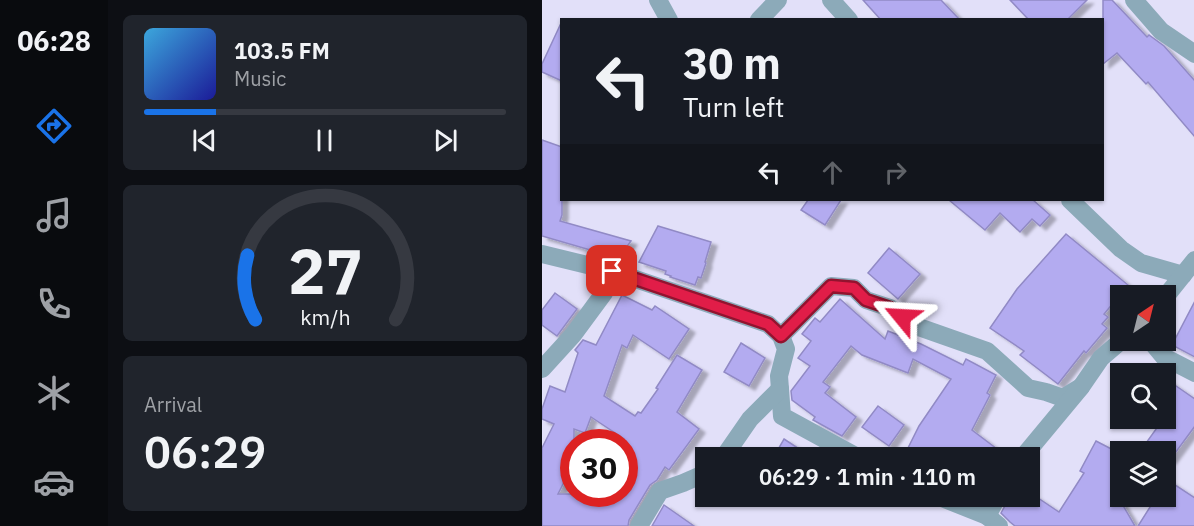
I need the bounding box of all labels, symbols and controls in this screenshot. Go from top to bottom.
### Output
text: 06:28 [17,23,91,58]
text: 103.5 FM [234,36,330,65]
text: 30 m [683,36,781,91]
icon: left [584,42,662,120]
text: Music [234,65,286,92]
text: Turn left [683,89,784,124]
icon: directions [33,105,75,147]
icon: previous [188,124,221,157]
icon: pause [308,124,341,157]
icon: next [429,124,462,157]
icon: left [753,156,786,189]
icon: ahead [816,156,849,189]
icon: right [879,156,912,189]
icon: music [33,194,75,236]
text: 27 [288,230,362,311]
pin [586,245,637,296]
icon: arrive [595,254,628,287]
icon: phone [33,283,75,325]
position arrow [870,285,934,349]
north arrow [1110,285,1176,351]
map controls [1110,285,1176,507]
text: km/h [300,303,350,331]
button: search [1110,363,1176,429]
icon: climate [33,372,75,414]
text: Arrival [144,391,202,418]
text: 06:29 [144,422,266,480]
speed limit sign: 30 [560,429,638,507]
button: layers [1110,441,1176,507]
icon: car [33,461,75,503]
text: 06:29 · 1 min · 110 m [759,462,976,491]

